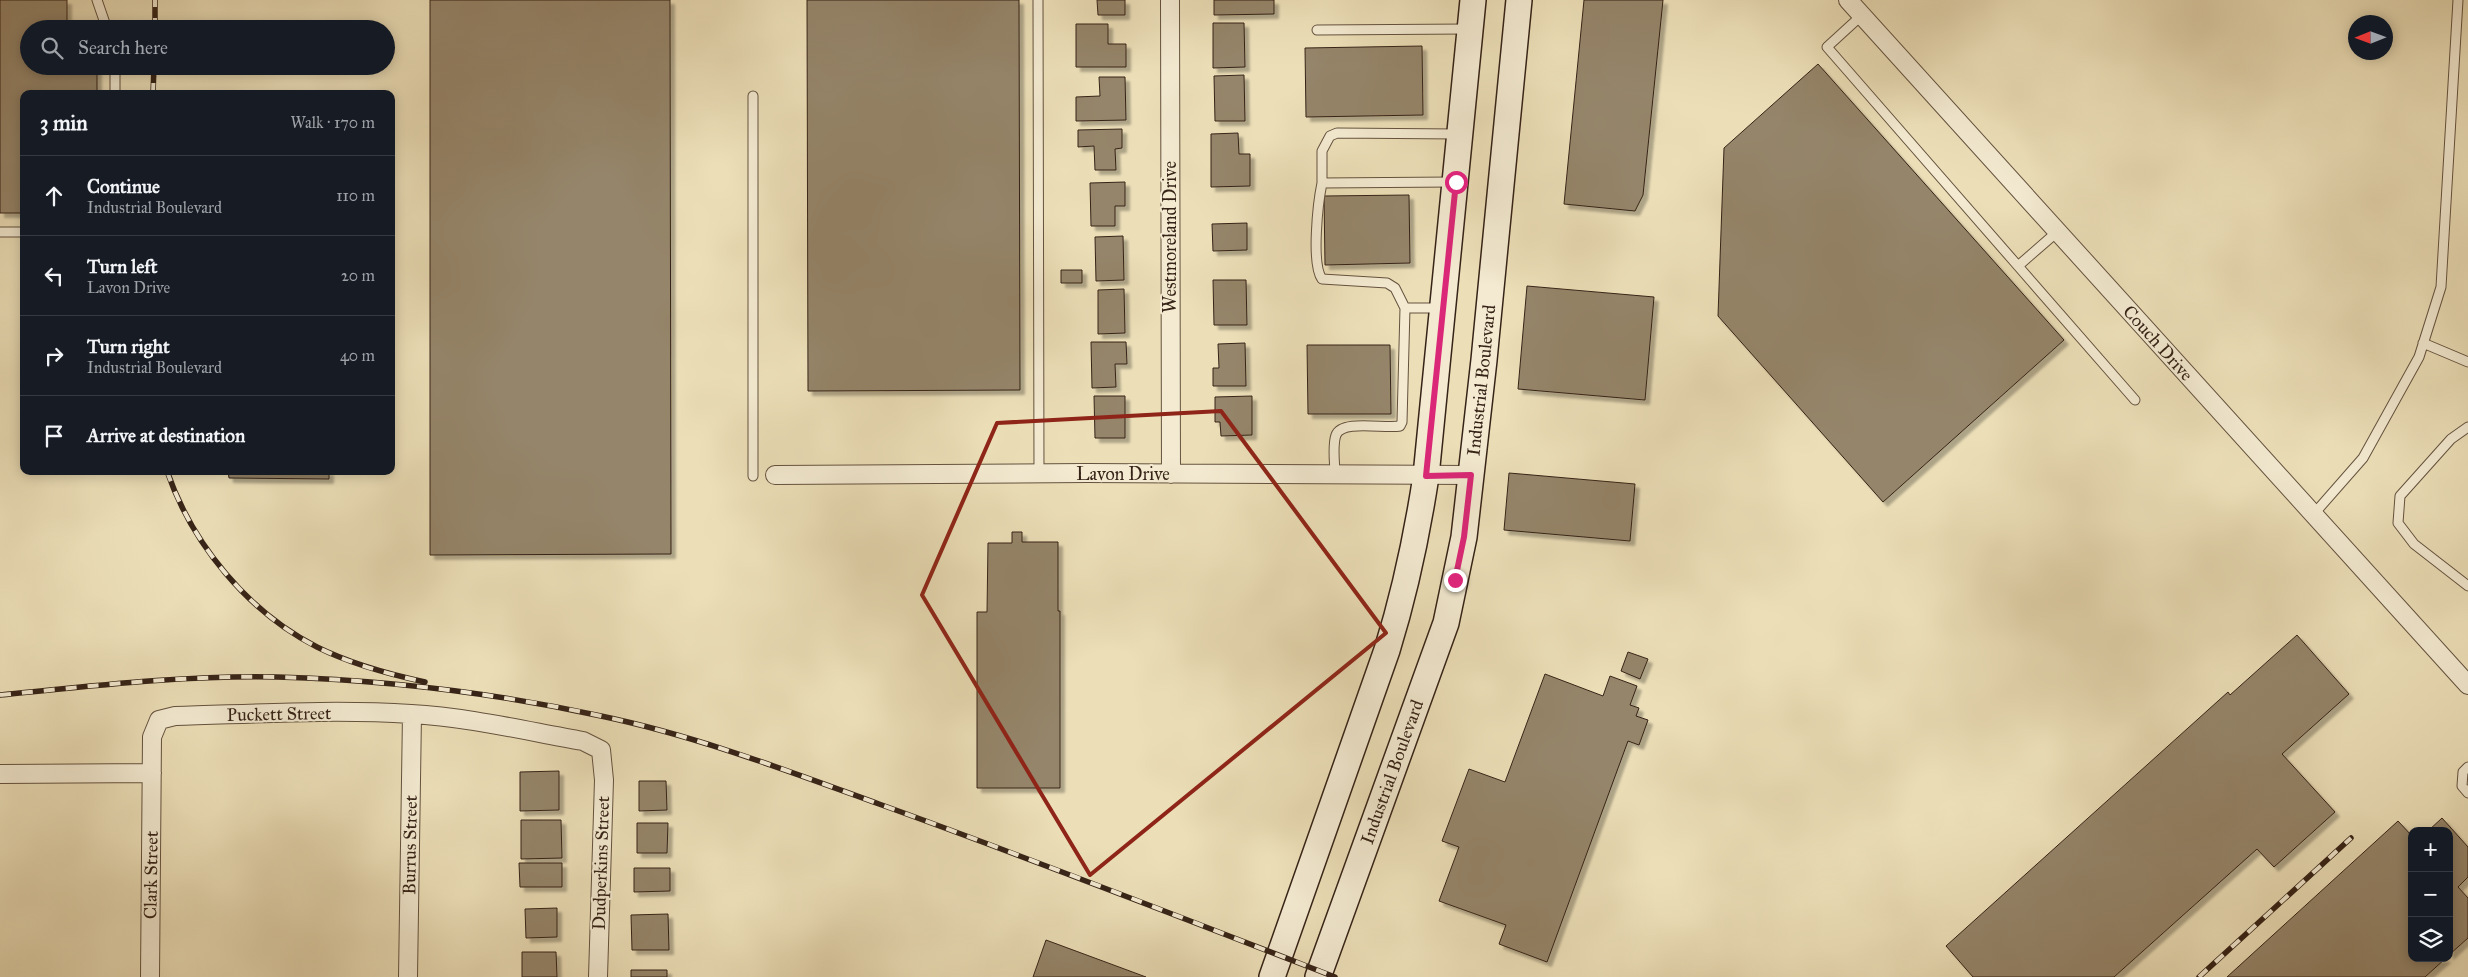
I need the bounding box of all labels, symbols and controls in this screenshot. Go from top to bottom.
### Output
north arrow [2348,15,2393,60]
search box [20,20,395,75]
icon: search [38,34,66,62]
text: Search here [78,36,168,59]
text: 3 min [40,110,88,136]
text: Walk · 170 m [291,113,375,132]
street label: Westmoreland Drive [1159,161,1181,313]
route start [1445,171,1468,194]
text: Continue [87,175,160,198]
icon: ahead [40,182,68,210]
text: 110 m [336,186,375,205]
text: Industrial Boulevard [87,198,222,217]
text: Turn left [87,255,157,278]
icon: left [40,262,68,290]
text: 20 m [341,266,375,285]
text: Lavon Drive [87,278,170,297]
street label: Couch Drive [2118,301,2198,385]
street label: Industrial Boulevard [1462,304,1500,457]
text: Turn right [87,335,170,358]
icon: right [40,342,68,370]
text: 40 m [340,346,375,365]
text: Industrial Boulevard [87,358,222,377]
icon: arrive [40,422,68,450]
text: Arrive at destination [87,424,245,447]
street label: Lavon Drive [1076,463,1170,485]
route end [1444,569,1467,592]
street label: Industrial Boulevard [1356,697,1428,847]
street label: Puckett Street [227,702,332,726]
street label: Burrus Street [398,794,422,895]
street label: Dudperkins Street [588,795,614,930]
map controls [2408,827,2453,962]
button: + [2408,827,2453,872]
street label: Clark Street [139,830,163,919]
button: − [2408,872,2453,917]
button: layers [2408,917,2453,962]

